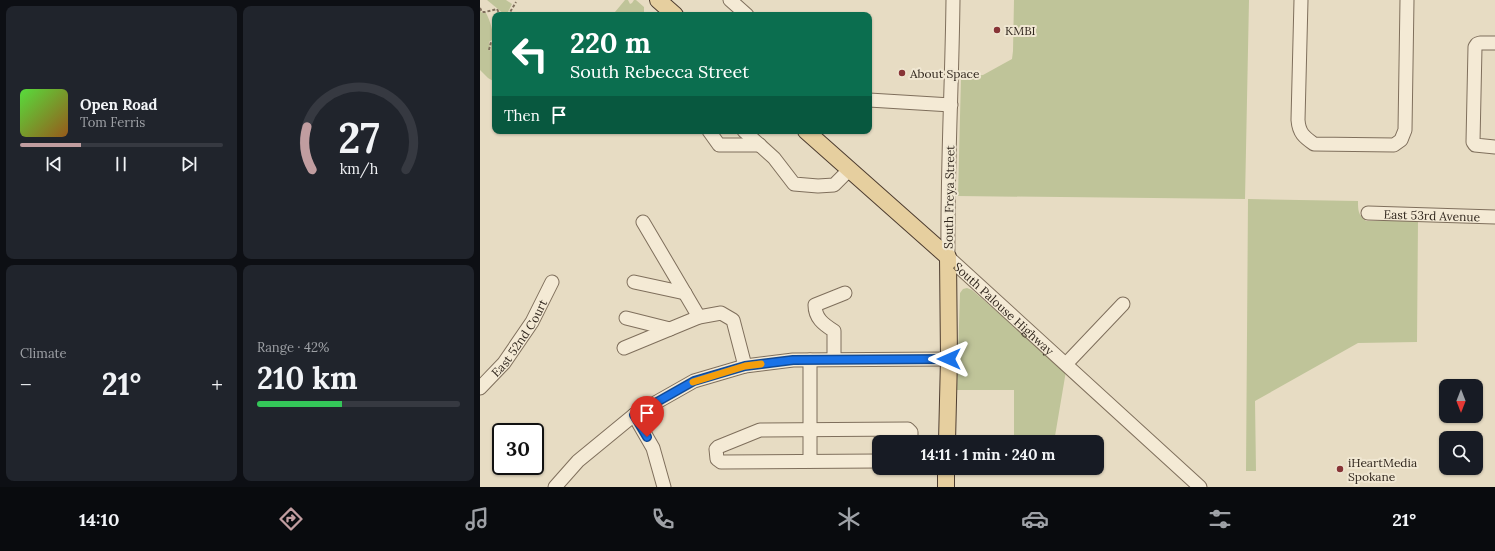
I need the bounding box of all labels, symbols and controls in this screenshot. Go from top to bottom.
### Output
place label: KMBI [1005,23,1036,38]
text: 220 m [570,25,651,61]
marker: KMBI [992,25,1002,35]
icon: left [504,28,556,80]
text: South Rebecca Street [570,60,749,83]
place label: About Space [909,66,980,81]
marker: About Space [897,68,907,78]
text: Open Road [80,95,158,114]
icon: arrive [548,104,570,126]
text: Then [504,106,540,125]
text: 27 [338,111,379,164]
text: Tom Ferris [80,114,145,131]
street label: South Freya Street [941,145,957,249]
icon: previous [43,153,65,175]
icon: pause [110,153,132,175]
icon: next [178,153,200,175]
text: km/h [339,160,378,179]
street label: East 53rd Avenue [1383,206,1481,224]
street label: South Palouse Highway [951,259,1058,358]
street label: East 52nd Court [488,296,550,380]
position arrow [928,338,970,380]
text: Range · 42% [257,339,329,356]
text: Climate [20,345,67,362]
text: 210 km [257,359,358,397]
text: 21° [102,365,141,403]
text: − [20,370,32,398]
text: + [211,370,223,398]
north arrow [1439,379,1483,423]
map controls [1439,379,1483,475]
pin [630,396,664,437]
icon: arrive [636,402,658,424]
speed limit sign: 30 [492,423,544,475]
button: search [1439,431,1483,475]
text: 14:11 · 1 min · 240 m [921,445,1055,464]
place label: iHeartMedia Spokane [1348,455,1417,484]
marker: iHeartMedia Spokane [1335,464,1345,474]
icon: directions [277,505,305,533]
icon: music [463,505,491,533]
icon: phone [649,505,677,533]
icon: climate [835,505,863,533]
icon: car [1021,505,1049,533]
icon: filters [1206,505,1234,533]
text: 14:10 [79,508,119,531]
text: 21° [1392,508,1416,531]

